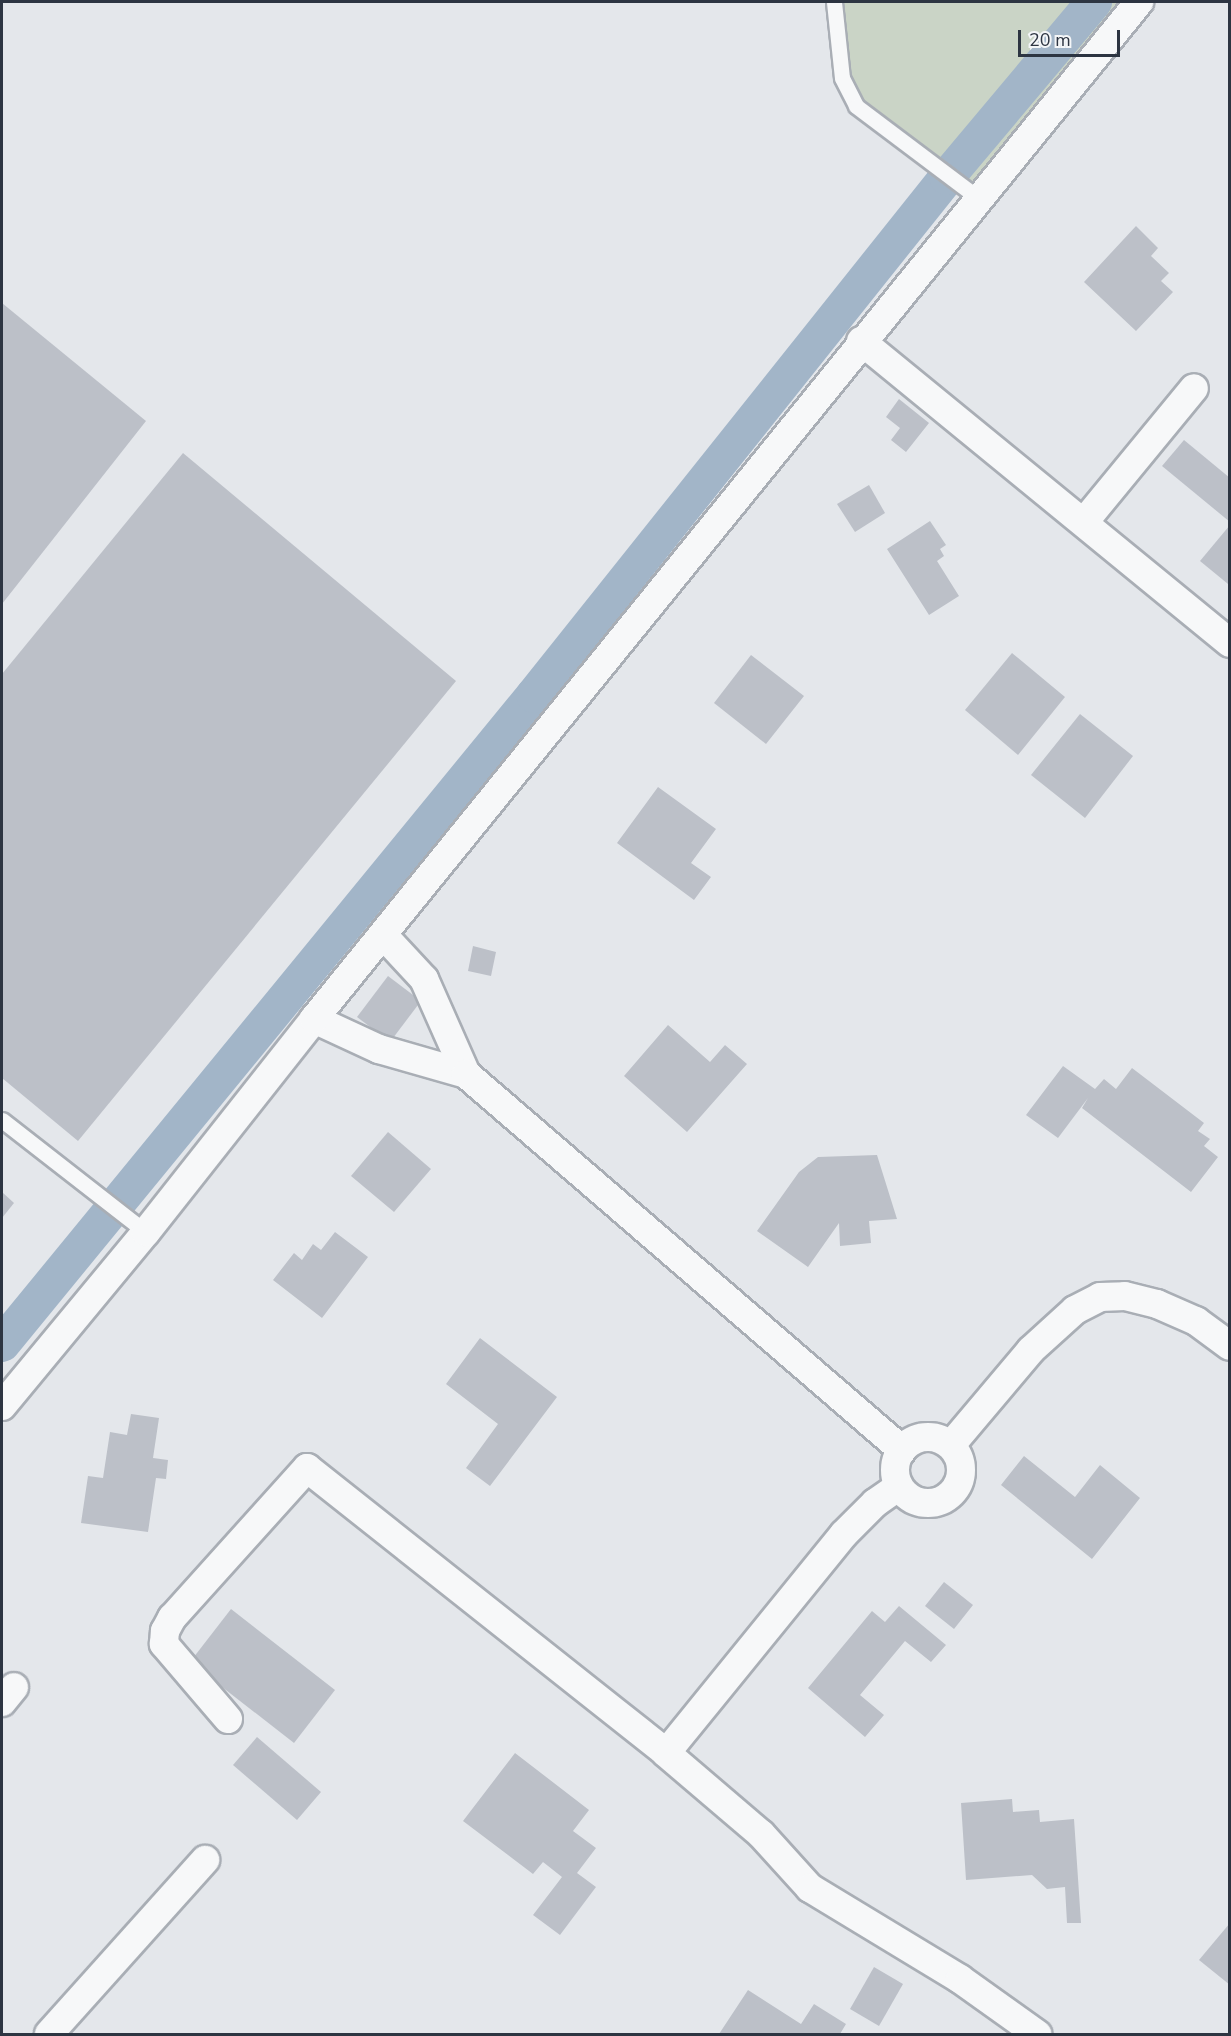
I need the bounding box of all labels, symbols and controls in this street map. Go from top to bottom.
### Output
scale bar [1021,18,1123,56]
text: 20 m [1029,28,1071,52]

